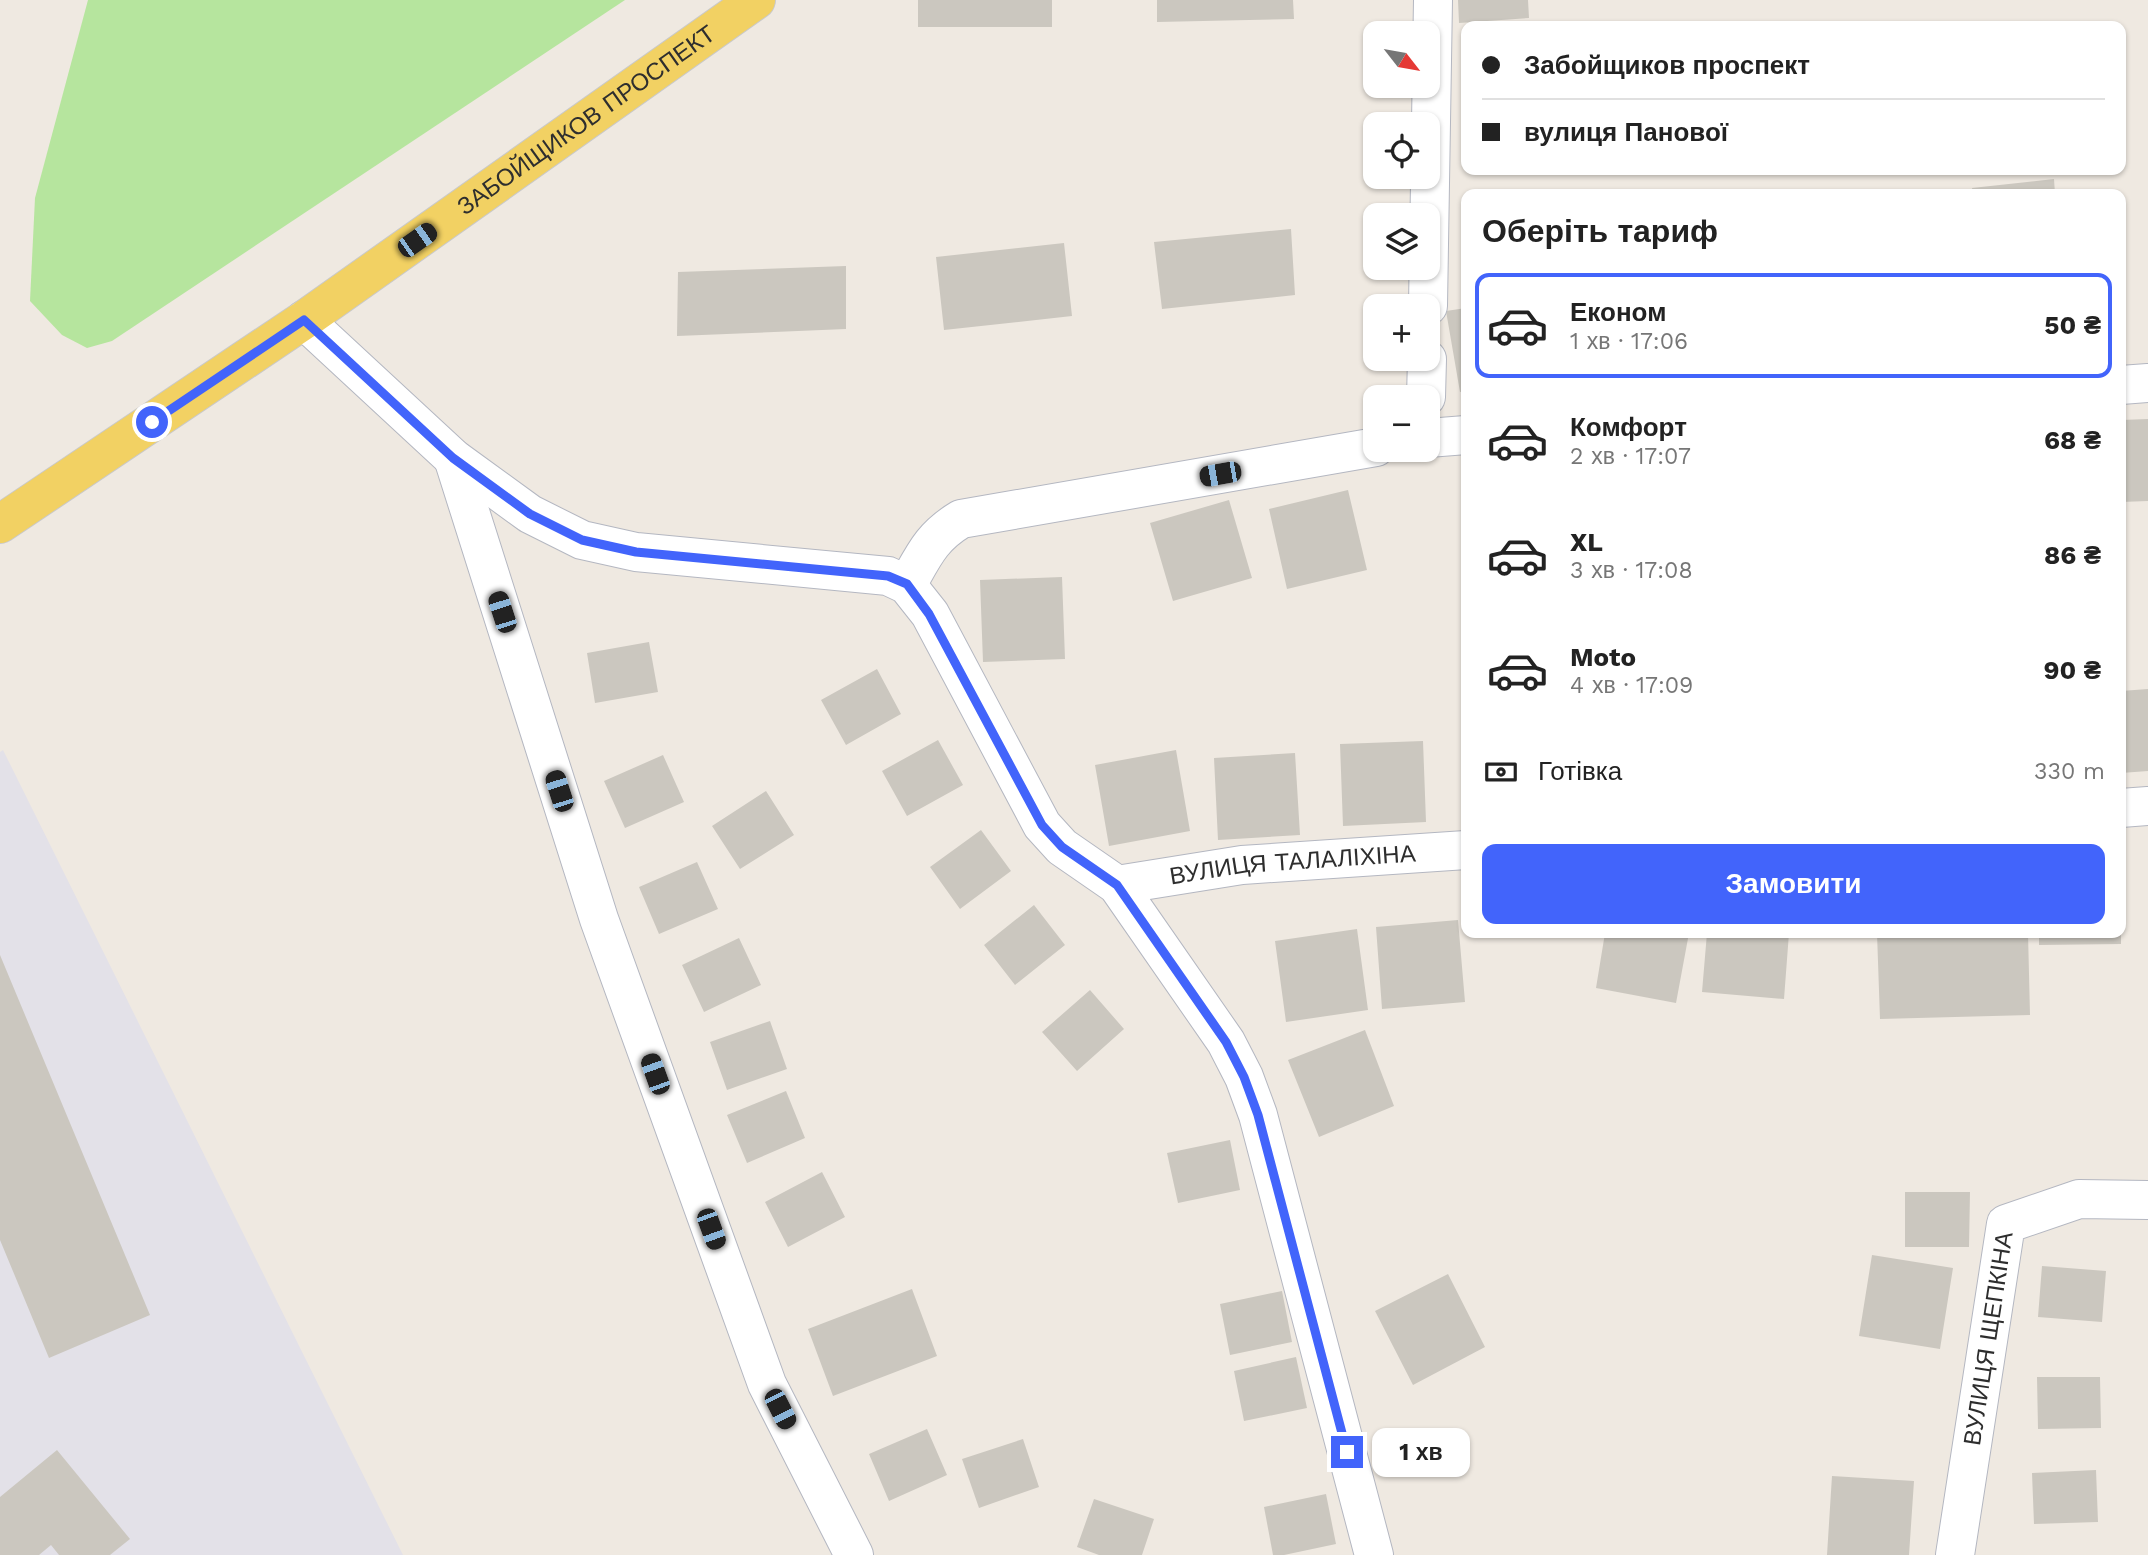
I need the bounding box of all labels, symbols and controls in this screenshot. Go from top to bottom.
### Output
street label: ЗАБОЙЩИКОВ ПРОСПЕКТ [452,19,721,221]
north arrow [1363,21,1440,98]
map controls [1363,21,1440,462]
text: Забойщиков проспект [1524,50,1810,80]
button: locate [1363,112,1440,189]
text: вулиця Панової [1524,117,1728,147]
button: layers [1363,203,1440,280]
text: Оберіть тариф [1482,212,1718,250]
car [394,219,441,261]
button: + [1363,294,1440,371]
icon: car [1486,294,1549,357]
text: Економ [1570,297,1666,327]
text: 50 ₴ [2044,310,2101,340]
text: 1 хв · 17:06 [1570,328,1688,355]
button: − [1363,385,1440,462]
route start [136,406,168,438]
icon: car [1486,409,1549,472]
text: Комфорт [1570,412,1687,442]
text: 68 ₴ [2044,425,2101,455]
text: 2 хв · 17:07 [1570,443,1691,470]
car [1198,460,1243,488]
icon: car [1486,524,1549,587]
text: XL [1570,527,1603,557]
text: 86 ₴ [2044,540,2101,570]
text: 3 хв · 17:08 [1570,557,1693,584]
car [486,589,519,635]
icon: car [1486,639,1549,702]
text: Moto [1570,642,1636,672]
text: 90 ₴ [2043,655,2101,685]
text: 4 хв · 17:09 [1570,672,1693,699]
icon: cash [1482,753,1520,791]
text: Готівка [1538,756,1622,786]
text: 330 m [2034,758,2105,785]
car [543,768,576,814]
street label: ВУЛИЦЯ ТАЛАЛІХІНА [1168,839,1417,890]
button: Замовити [1482,844,2105,924]
car [638,1051,673,1097]
car [694,1206,729,1252]
street label: ВУЛИЦЯ ЩЕПКІНА [1958,1230,2019,1447]
car [762,1386,799,1432]
callout: 1 хв [1372,1428,1470,1476]
route end [1331,1436,1363,1468]
text: 1 хв [1399,1439,1443,1466]

